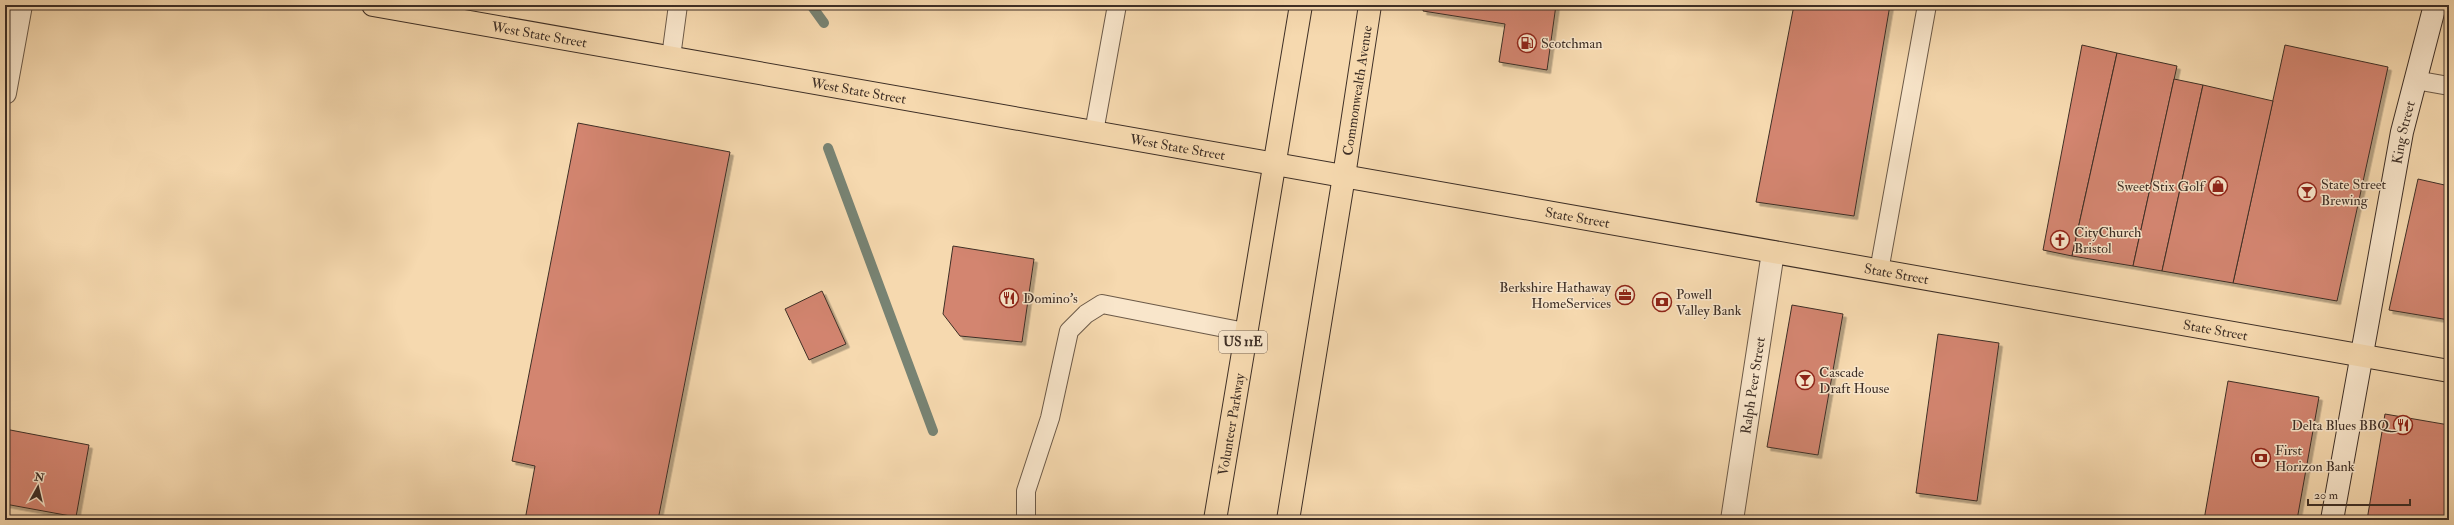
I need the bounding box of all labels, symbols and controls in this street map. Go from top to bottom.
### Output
street label: West State Street [489,17,589,51]
street label: Commonwealth Avenue [1339,24,1375,157]
fuel station icon: Scotchman [1516,32,1538,54]
place label: Scotchman [1541,35,1602,52]
street label: West State Street [809,74,908,107]
street label: King Street [2388,99,2418,165]
street label: West State Street [1128,130,1227,164]
shop icon: Sweet Stix Golf [2207,175,2229,197]
place label: State Street Brewing [2321,176,2387,209]
place label: Sweet Stix Golf [2117,178,2206,195]
bar icon: State Street Brewing [2296,181,2318,203]
street label: State Street [1544,203,1611,231]
place label: CityChurch Bristol [2074,224,2142,257]
church icon: CityChurch Bristol [2049,229,2071,251]
street label: State Street [1863,260,1931,288]
place label: Berkshire Hathaway HomeServices [1499,279,1612,312]
office icon: Berkshire Hathaway HomeServices [1614,284,1636,306]
place label: Powell Valley Bank [1676,286,1742,320]
restaurant icon: Domino's [998,287,1020,309]
place label: Domino's [1023,290,1078,307]
bank icon: Powell Valley Bank [1651,291,1673,313]
street label: State Street [2182,316,2250,344]
road number: US 11E [1219,331,1267,353]
street label: Ralph Peer Street [1737,335,1768,435]
place label: Cascade Draft House [1819,364,1889,397]
bar icon: Cascade Draft House [1794,369,1816,391]
street label: Volunteer Parkway [1214,371,1249,477]
restaurant icon: Delta Blues BBQ [2392,414,2414,436]
place label: Delta Blues BBQ [2291,417,2398,434]
place label: First Horizon Bank [2275,442,2355,475]
bank icon: First Horizon Bank [2250,447,2272,469]
north arrow [18,467,58,507]
text: N [33,470,46,485]
scale bar [2308,481,2410,507]
text: 20 m [2314,488,2339,503]

